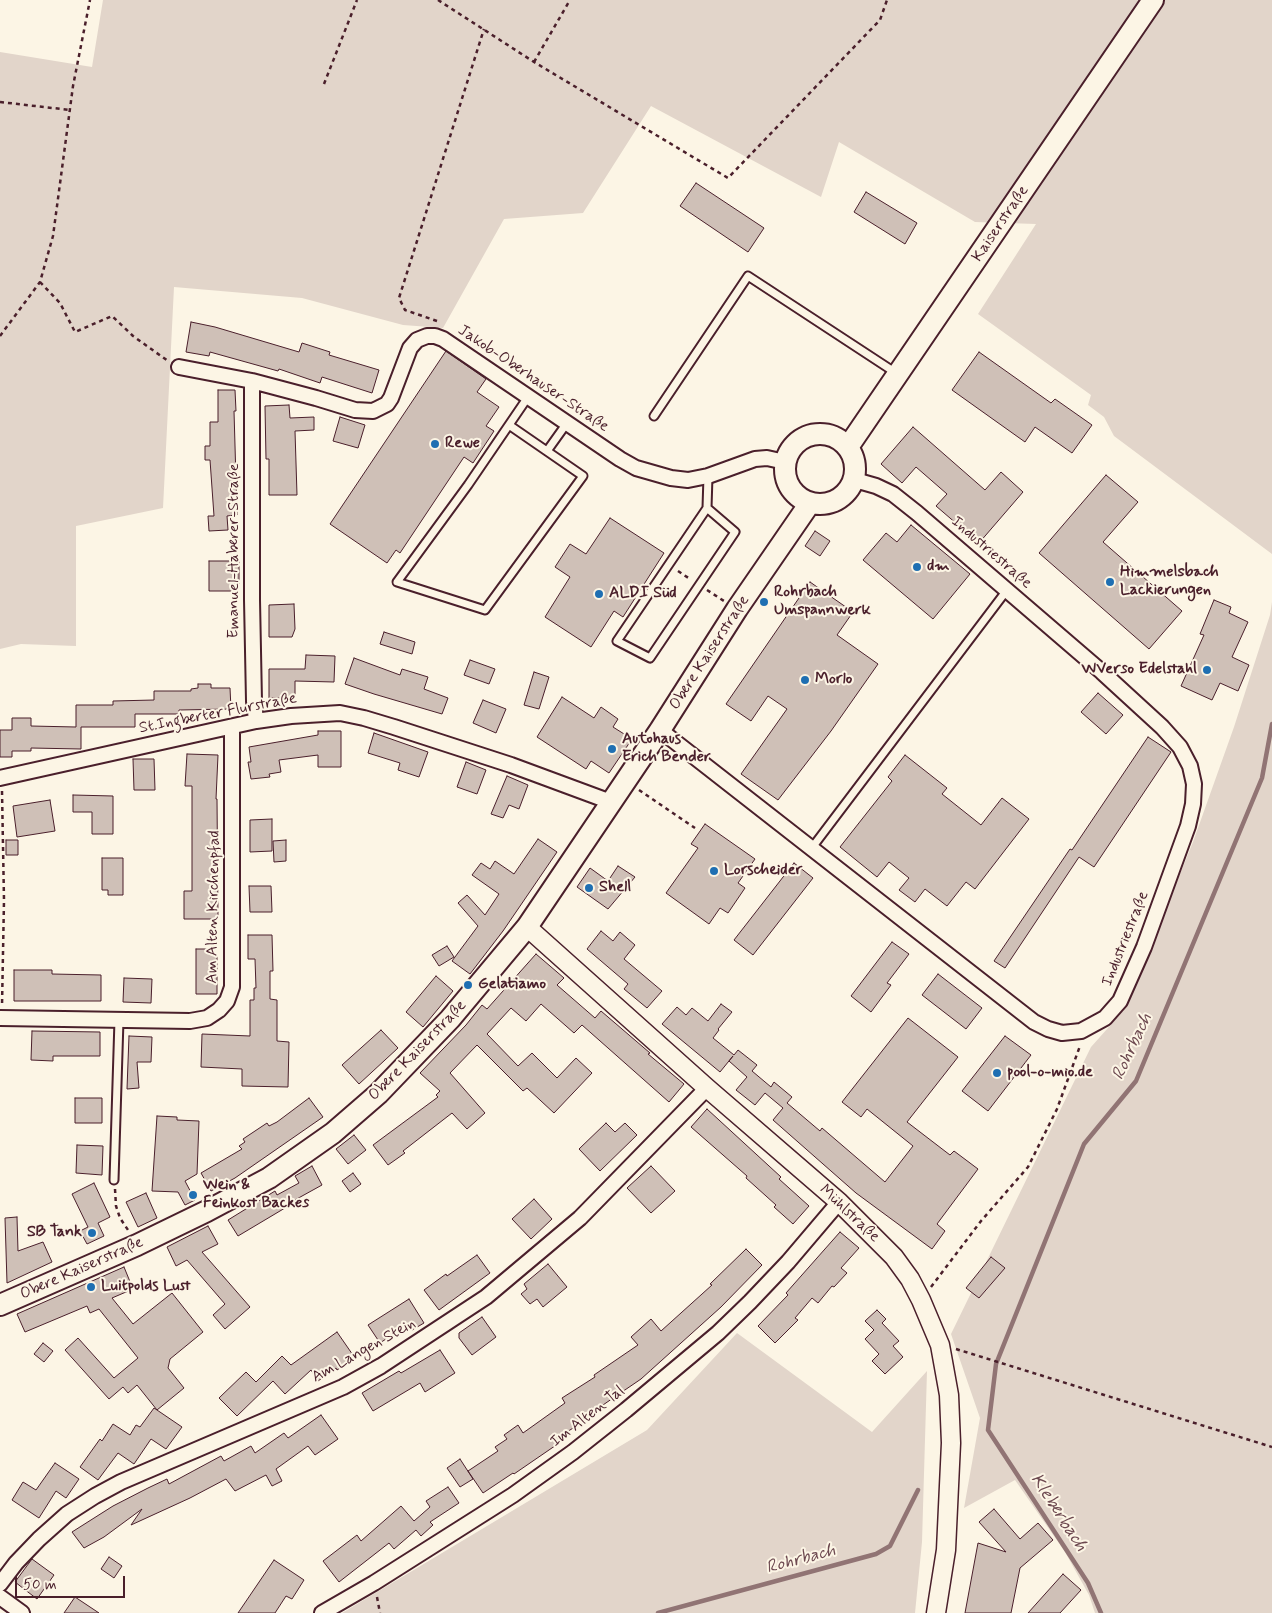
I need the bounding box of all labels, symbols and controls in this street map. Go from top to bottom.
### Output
street label: Kaiserstraße [968,182,1034,266]
street label: Jakob-Oberhauser-Straße [454,321,612,437]
place label: Rewe [445,434,480,454]
marker: Rewe [429,438,441,450]
street label: Emanuel-Haberer-Straße [225,463,245,639]
street label: Industriestraße [947,513,1035,593]
place label: dm [927,557,950,577]
marker: dm [911,561,923,573]
place label: Himmelsbach Lackierungen [1120,563,1219,601]
marker: Himmelsbach Lackierungen [1104,576,1116,588]
place label: Rohrbach Umspannwerk [774,583,871,621]
place label: ALDI Süd [609,584,677,604]
marker: ALDI Süd [593,588,605,600]
street label: Obere Kaiserstraße [666,592,754,714]
marker: Rohrbach Umspannwerk [758,596,770,608]
place label: WVerso Edelstahl [1081,660,1197,680]
marker: WVerso Edelstahl [1201,664,1213,676]
place label: Morlo [815,670,852,690]
marker: Morlo [799,674,811,686]
street label: St.Ingberter Flurstraße [138,689,298,739]
place label: Autohaus Erich Bender [622,730,711,768]
marker: Autohaus Erich Bender [606,743,618,755]
street label: Am Alten Kirchenpfad [203,830,225,984]
place label: Lorscheider [724,861,802,881]
marker: Lorscheider [708,865,720,877]
place label: Shell [599,878,631,898]
marker: Shell [583,882,595,894]
street label: Industriestraße [1098,889,1154,989]
place label: Gelatiamo [478,975,546,995]
marker: Gelatiamo [462,979,474,991]
street label: Obere Kaiserstraße [365,997,471,1105]
water label: Rohrbach [1108,1010,1158,1084]
place label: pool-o-mio.de [1007,1063,1093,1083]
marker: pool-o-mio.de [991,1067,1003,1079]
place label: Wein & Feinkost Backes [203,1176,309,1214]
street label: Mühlstraße [815,1181,883,1247]
marker: Wein & Feinkost Backes [187,1189,199,1201]
place label: SB Tank [27,1223,82,1243]
marker: SB Tank [86,1227,98,1239]
street label: Obere Kaiserstraße [17,1233,147,1305]
place label: Luitpolds Lust [101,1277,191,1297]
marker: Luitpolds Lust [85,1281,97,1293]
street label: Am Langen Stein [309,1314,419,1388]
street label: Im Alten Tal [547,1382,629,1452]
water label: Kleberbach [1025,1470,1091,1556]
water label: Rohrbach [764,1540,838,1580]
scale bar [18,1566,128,1598]
text: 50 m [23,1575,57,1595]

